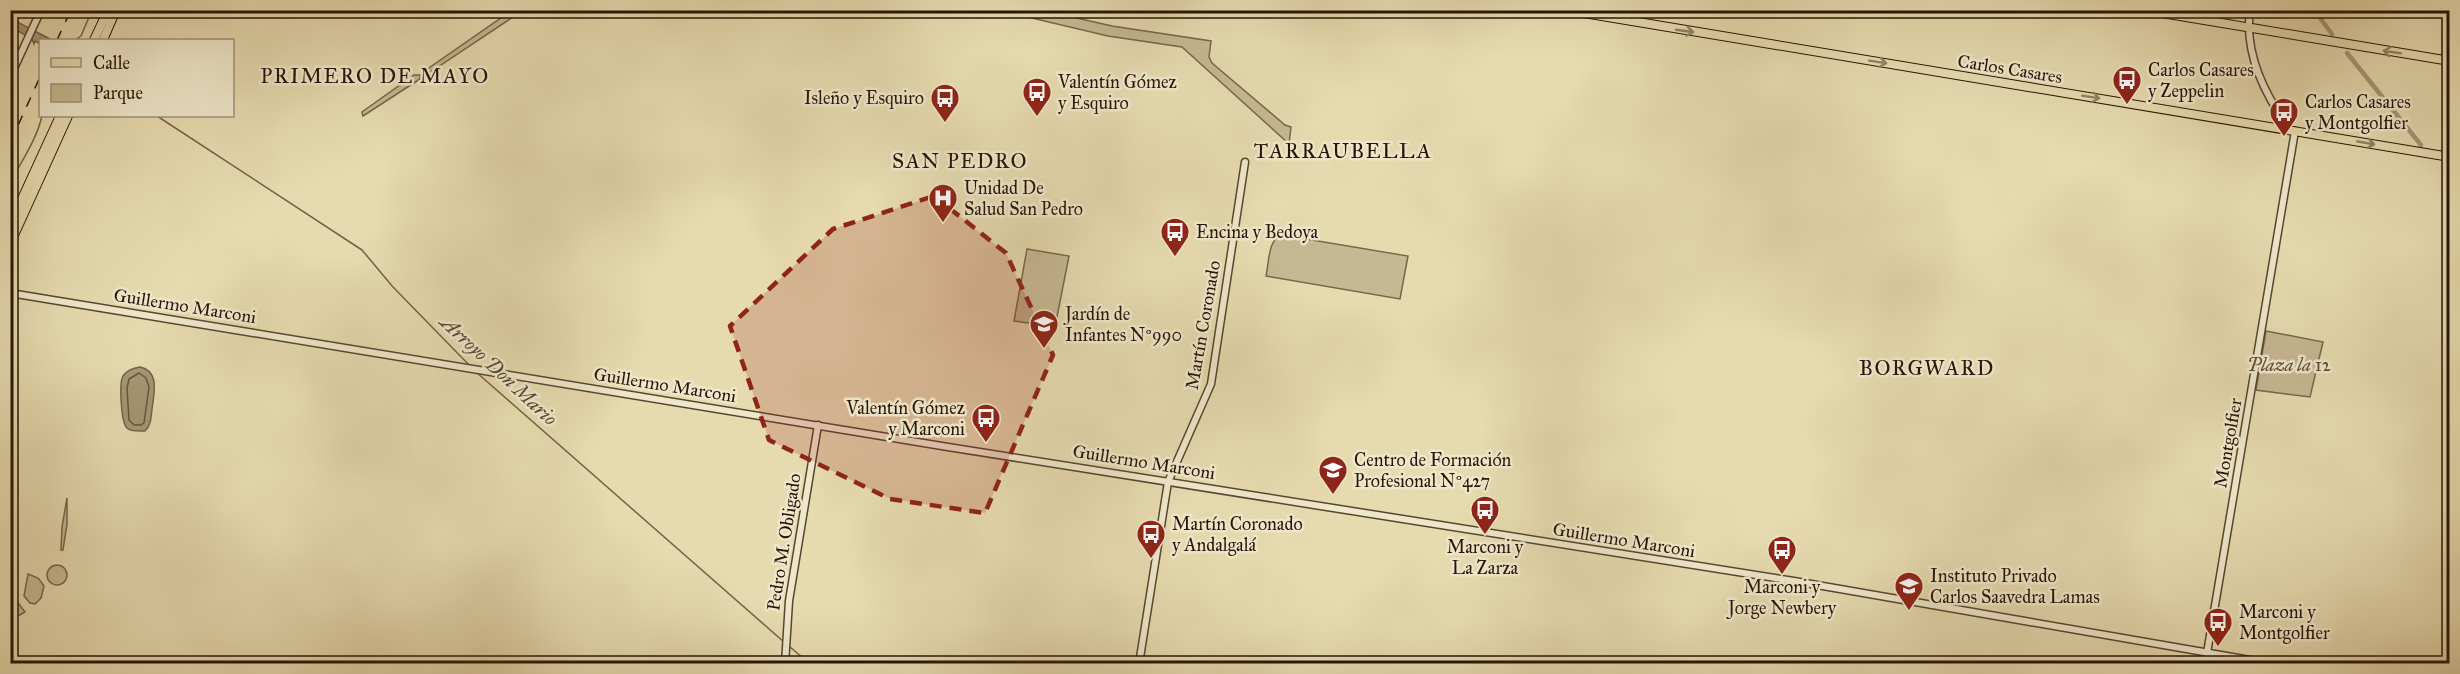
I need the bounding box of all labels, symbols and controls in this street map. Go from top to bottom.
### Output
one-way arrow [1675,26,1695,37]
legend [39,39,234,117]
one-way arrow [2382,46,2402,57]
street label: Carlos Casares [1956,50,2064,88]
text: Calle [93,52,130,74]
one-way arrow [1868,57,1887,68]
place label: Carlos Casares y Zeppelin [2148,59,2254,102]
district label: PRIMERO DE MAYO [260,63,490,89]
bus stop icon: Carlos Casares y Zeppelin [2111,64,2143,106]
place label: Valentín Gómez y Esquiro [1057,71,1177,115]
bus stop icon: Valentín Gómez y Esquiro [1021,76,1053,118]
text: Parque [93,82,143,105]
bus stop icon: Isleño y Esquiro [929,82,961,124]
place label: Isleño y Esquiro [804,87,924,110]
place label: Carlos Casares y Montgolfier [2305,91,2411,135]
one-way arrow [2081,92,2100,103]
bus stop icon: Carlos Casares y Montgolfier [2268,96,2300,138]
district label: TARRAUBELLA [1254,138,1432,164]
one-way arrow [2356,138,2376,149]
district label: SAN PEDRO [892,148,1028,174]
place label: Unidad De Salud San Pedro [964,177,1083,220]
hospital icon: Unidad De Salud San Pedro [927,182,959,224]
bus stop icon: Encina y Bedoya [1159,216,1191,258]
place label: Encina y Bedoya [1196,221,1319,243]
street label: Martín Coronado [1181,259,1225,391]
street label: Guillermo Marconi [112,284,258,328]
place label: Jardín de Infantes Nº990 [1063,303,1182,346]
water label: Arroyo Don Mario [434,308,563,431]
school or university icon: Jardín de Infantes Nº990 [1028,308,1060,350]
park label: Plaza la 12 [2247,354,2331,376]
district label: BORGWARD [1859,355,1995,381]
street label: Guillermo Marconi [592,363,738,407]
street label: Montgolfier [2209,396,2248,490]
place label: Valentín Gómez y Marconi [845,397,965,440]
bus stop icon: Valentín Gómez y Marconi [970,402,1002,444]
street label: Guillermo Marconi [1071,440,1217,484]
place label: Centro de Formación Profesional Nº427 [1354,449,1512,492]
school or university icon: Centro de Formación Profesional Nº427 [1317,454,1349,496]
street label: Pedro M. Obligado [762,472,807,612]
bus stop icon: Marconi y La Zarza [1469,494,1501,536]
place label: Martín Coronado y Andalgalá [1172,513,1303,557]
bus stop icon: Martín Coronado y Andalgalá [1135,518,1167,560]
street label: Guillermo Marconi [1551,518,1697,562]
bus stop icon: Marconi y Jorge Newbery [1766,534,1798,576]
place label: Marconi y La Zarza [1447,536,1524,579]
place label: Instituto Privado Carlos Saavedra Lamas [1930,565,2100,608]
school or university icon: Instituto Privado Carlos Saavedra Lamas [1893,570,1925,612]
place label: Marconi y Jorge Newbery [1726,576,1837,620]
place label: Marconi y Montgolfier [2239,601,2330,645]
bus stop icon: Marconi y Montgolfier [2202,606,2234,648]

